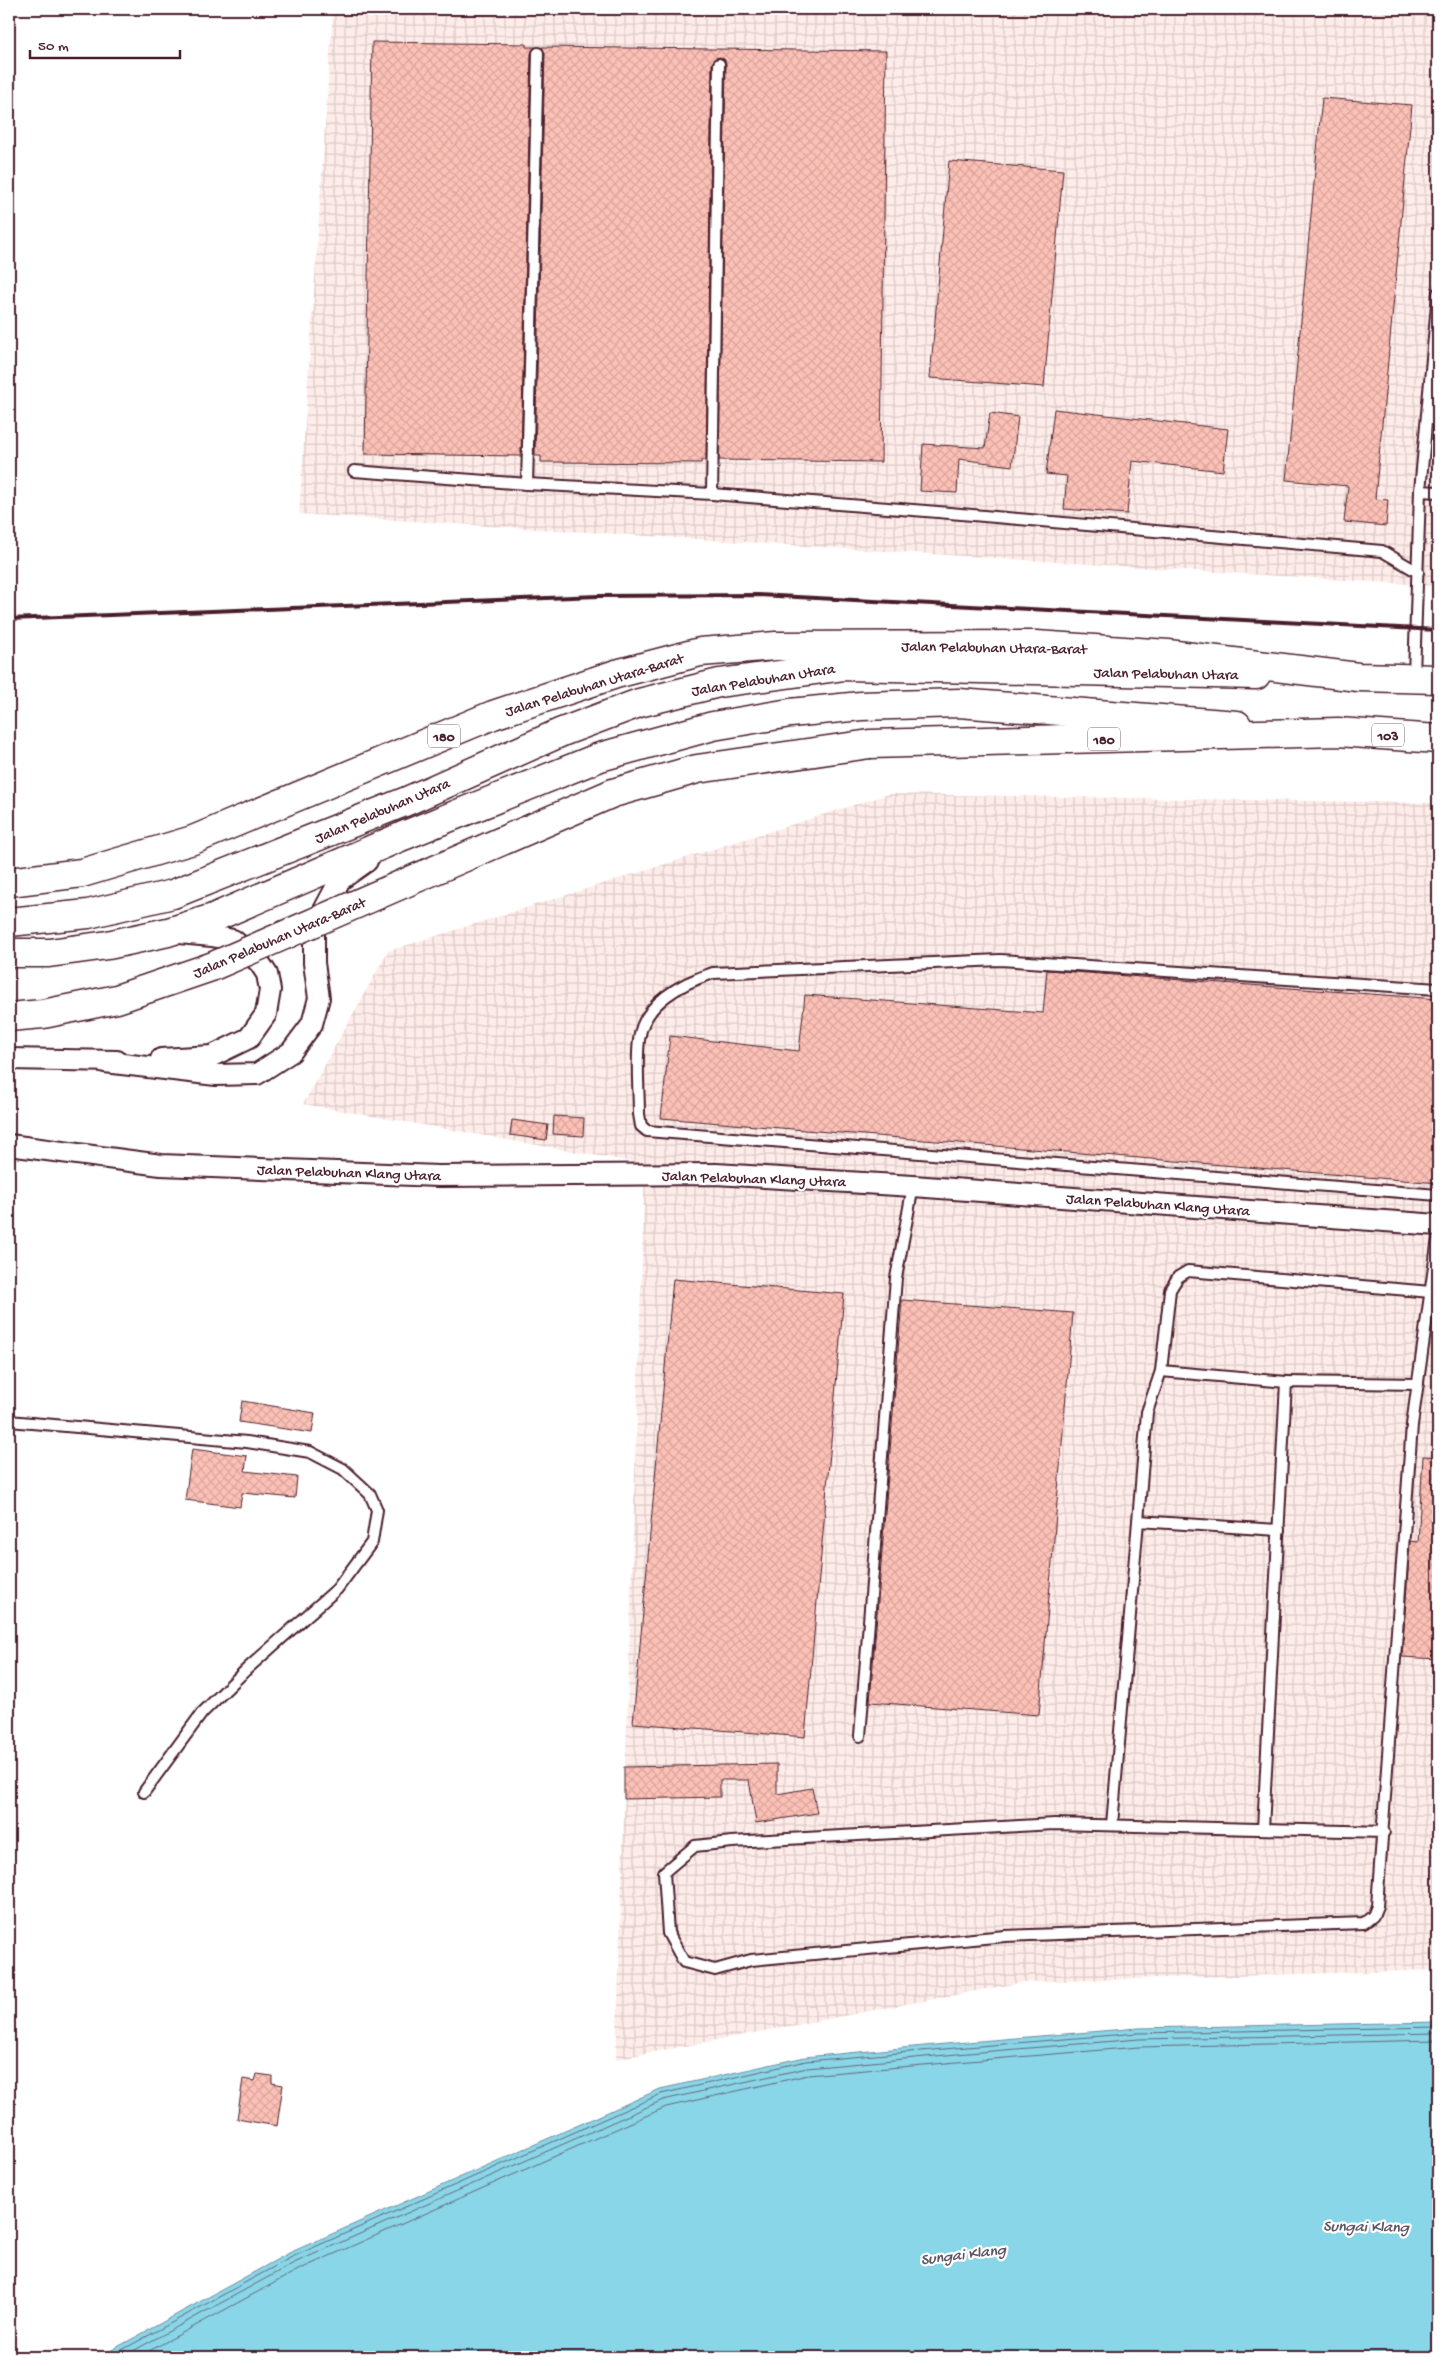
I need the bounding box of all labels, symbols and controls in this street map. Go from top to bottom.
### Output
scale bar [30,28,180,60]
text: 50 m [38,38,69,56]
street label: Jalan Pelabuhan Utara-Barat [901,638,1089,660]
street label: Jalan Pelabuhan Utara-Barat [503,650,688,722]
street label: Jalan Pelabuhan Utara [690,661,837,701]
street label: Jalan Pelabuhan Utara [1093,665,1239,685]
road number: 180 [428,724,460,748]
road number: 103 [1372,724,1404,746]
road number: 180 [1088,728,1120,751]
street label: Jalan Pelabuhan Utara [313,775,454,848]
street label: Jalan Pelabuhan Utara-Barat [191,894,370,983]
street label: Jalan Pelabuhan Klang Utara [257,1162,442,1186]
street label: Jalan Pelabuhan Klang Utara [662,1168,847,1192]
street label: Jalan Pelabuhan Klang Utara [1065,1191,1251,1221]
water label: Sungai Klang [1323,2218,1410,2239]
water label: Sungai Klang [920,2242,1008,2271]

